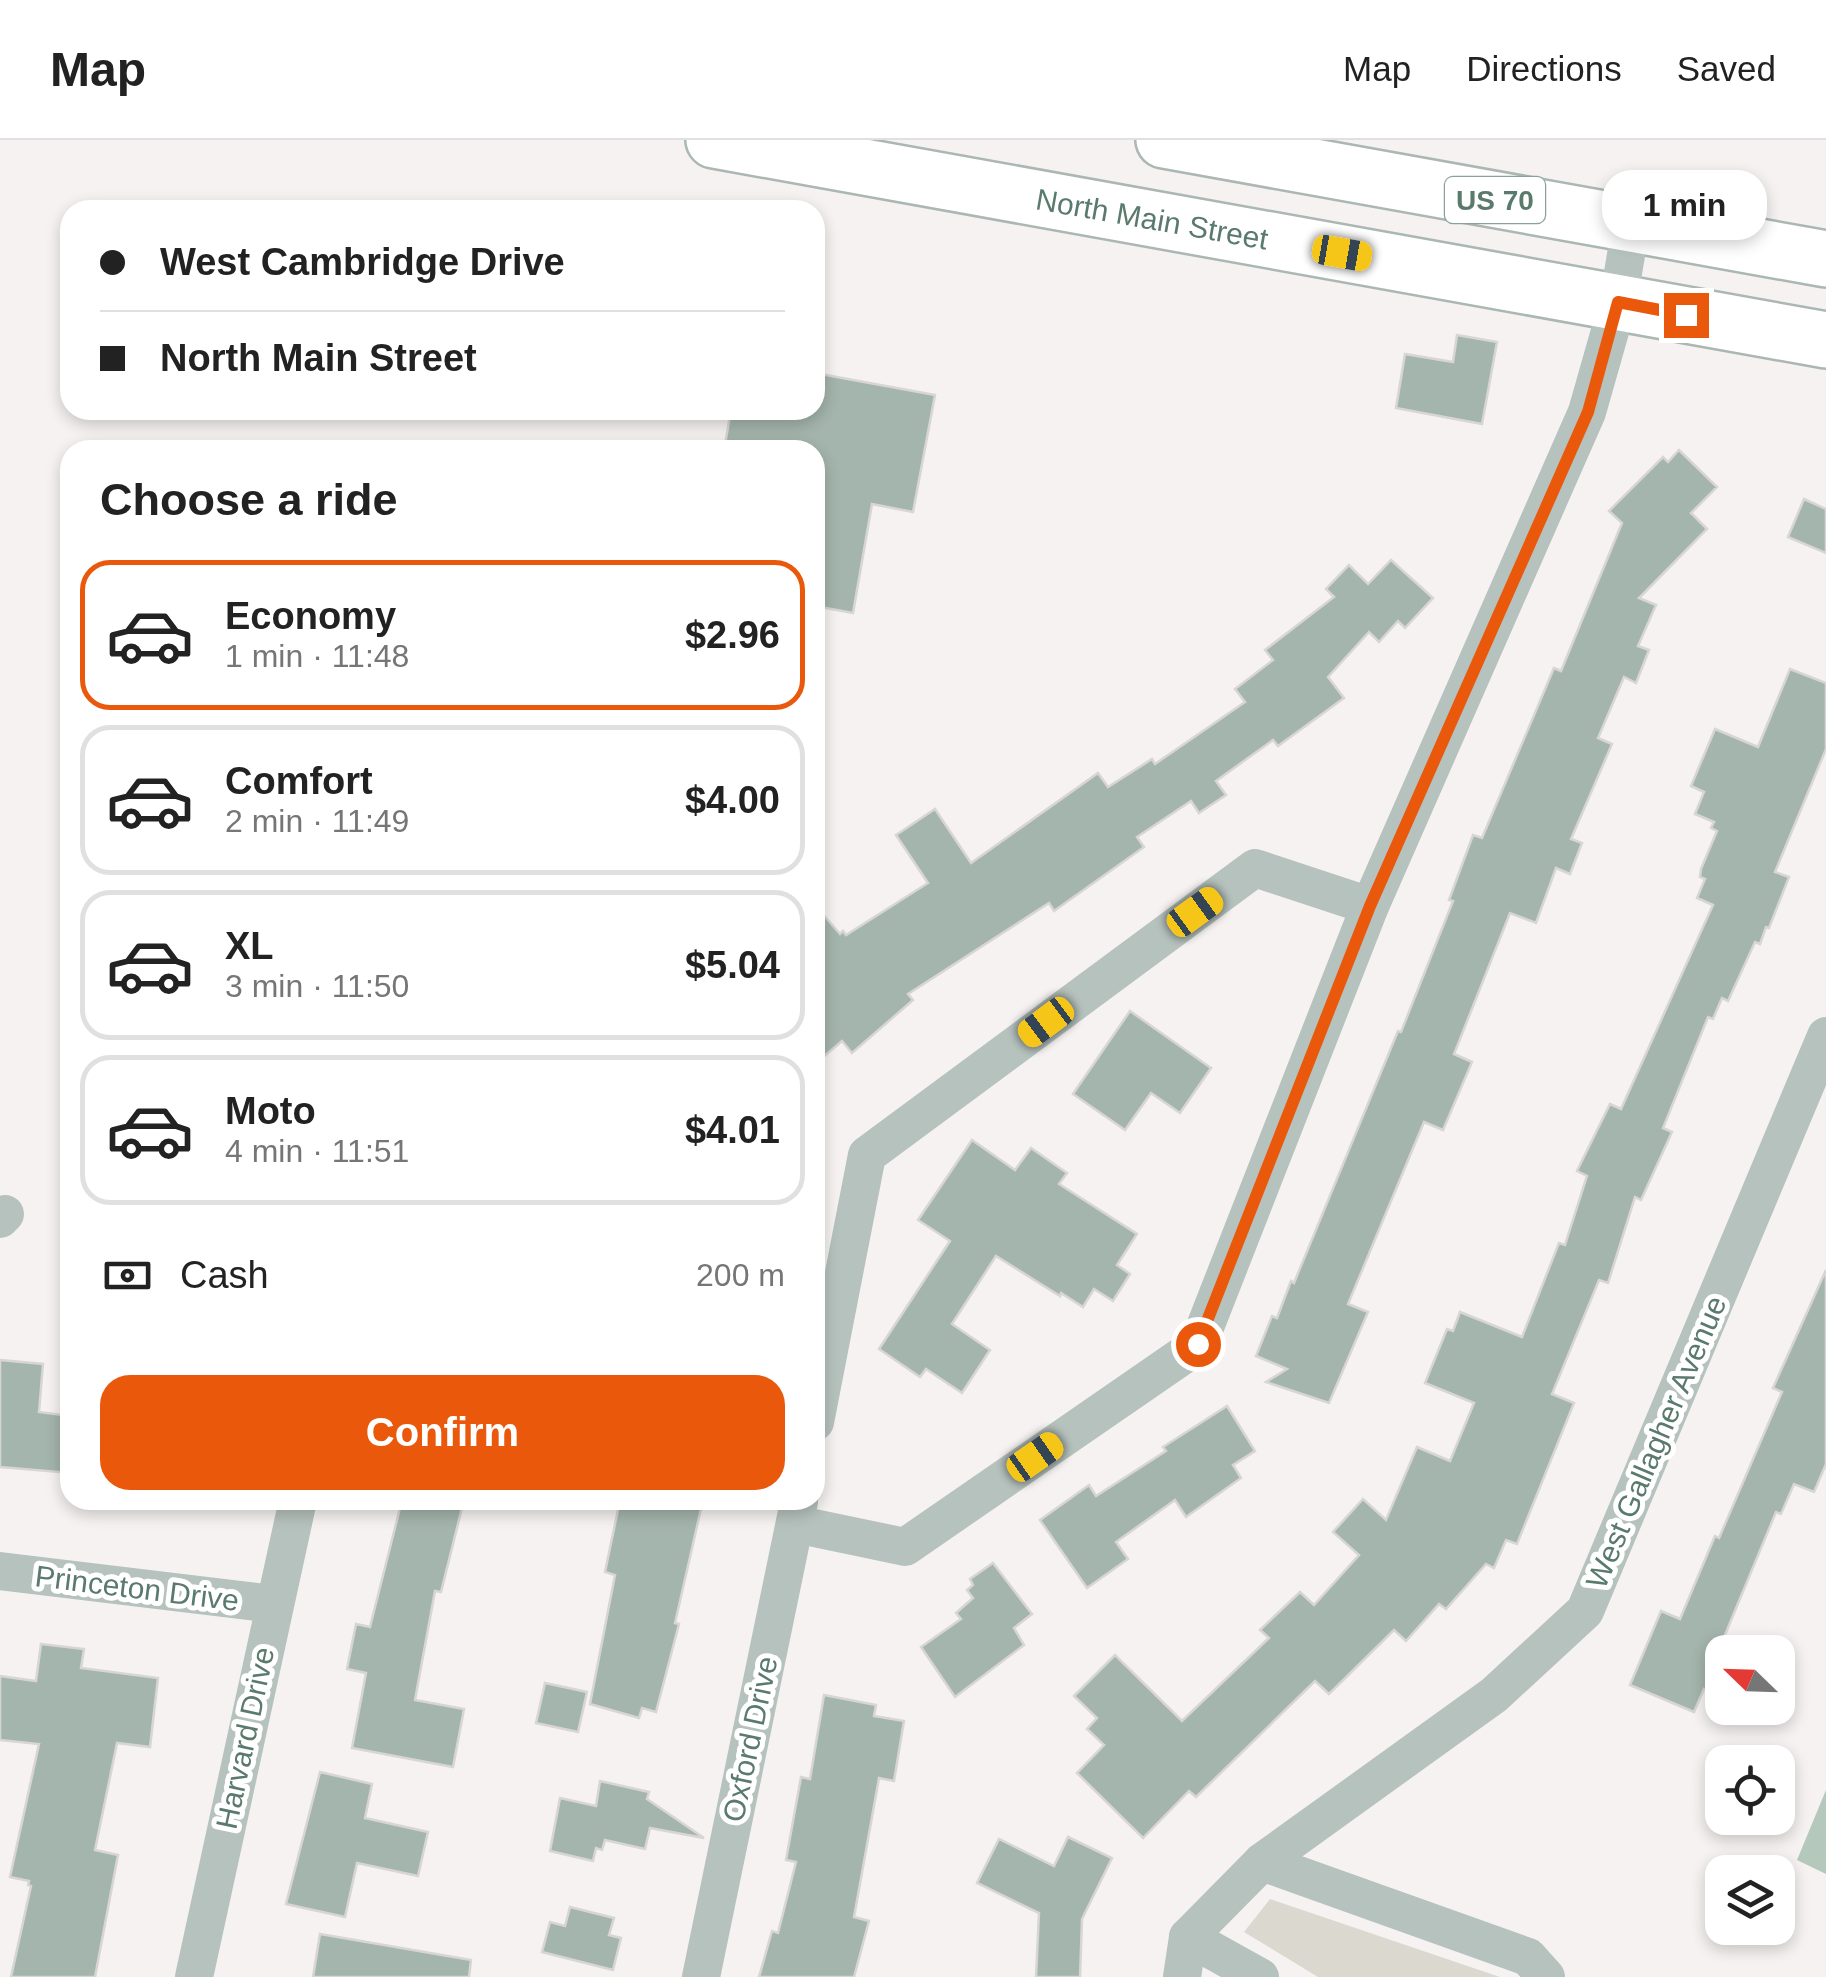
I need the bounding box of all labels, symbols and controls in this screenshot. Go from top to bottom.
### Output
text: Map [50,43,146,96]
text: Map [1343,49,1411,88]
text: Directions [1466,49,1622,88]
text: Saved [1677,49,1776,88]
callout: 1 min [1604,170,1768,240]
road number: US 70 [1445,177,1545,223]
street label: North Main Street [1033,182,1271,256]
text: 1 min [1643,187,1726,223]
car [1310,233,1374,273]
text: West Cambridge Drive [160,241,565,283]
route end [1664,293,1709,338]
text: North Main Street [160,337,477,379]
text: Choose a ride [100,474,398,525]
icon: car [105,590,195,680]
text: Economy [225,595,396,637]
text: $2.96 [685,614,780,656]
text: 1 min · 11:48 [225,638,409,674]
icon: car [105,755,195,845]
text: Comfort [225,760,373,802]
text: $4.00 [685,779,780,821]
text: 2 min · 11:49 [225,803,409,839]
car [1162,882,1228,942]
icon: car [105,920,195,1010]
text: XL [225,925,274,967]
text: $5.04 [685,944,780,986]
text: 3 min · 11:50 [225,968,409,1004]
car [1013,992,1079,1052]
icon: car [105,1085,195,1175]
text: Moto [225,1090,316,1132]
text: $4.01 [685,1109,780,1151]
text: 4 min · 11:51 [225,1133,409,1169]
icon: cash [100,1248,155,1303]
text: Cash [180,1254,269,1296]
text: 200 m [696,1257,785,1293]
street label: West Gallagher Avenue [1579,1291,1733,1593]
route start [1176,1322,1221,1367]
button: Confirm [100,1375,785,1490]
car [1002,1428,1068,1486]
street label: Princeton Drive [33,1559,241,1617]
north arrow [1705,1635,1795,1725]
map controls [1705,1635,1795,1945]
street label: Harvard Drive [210,1644,280,1832]
street label: Oxford Drive [716,1653,784,1825]
button: locate [1705,1745,1795,1835]
button: layers [1705,1855,1795,1945]

